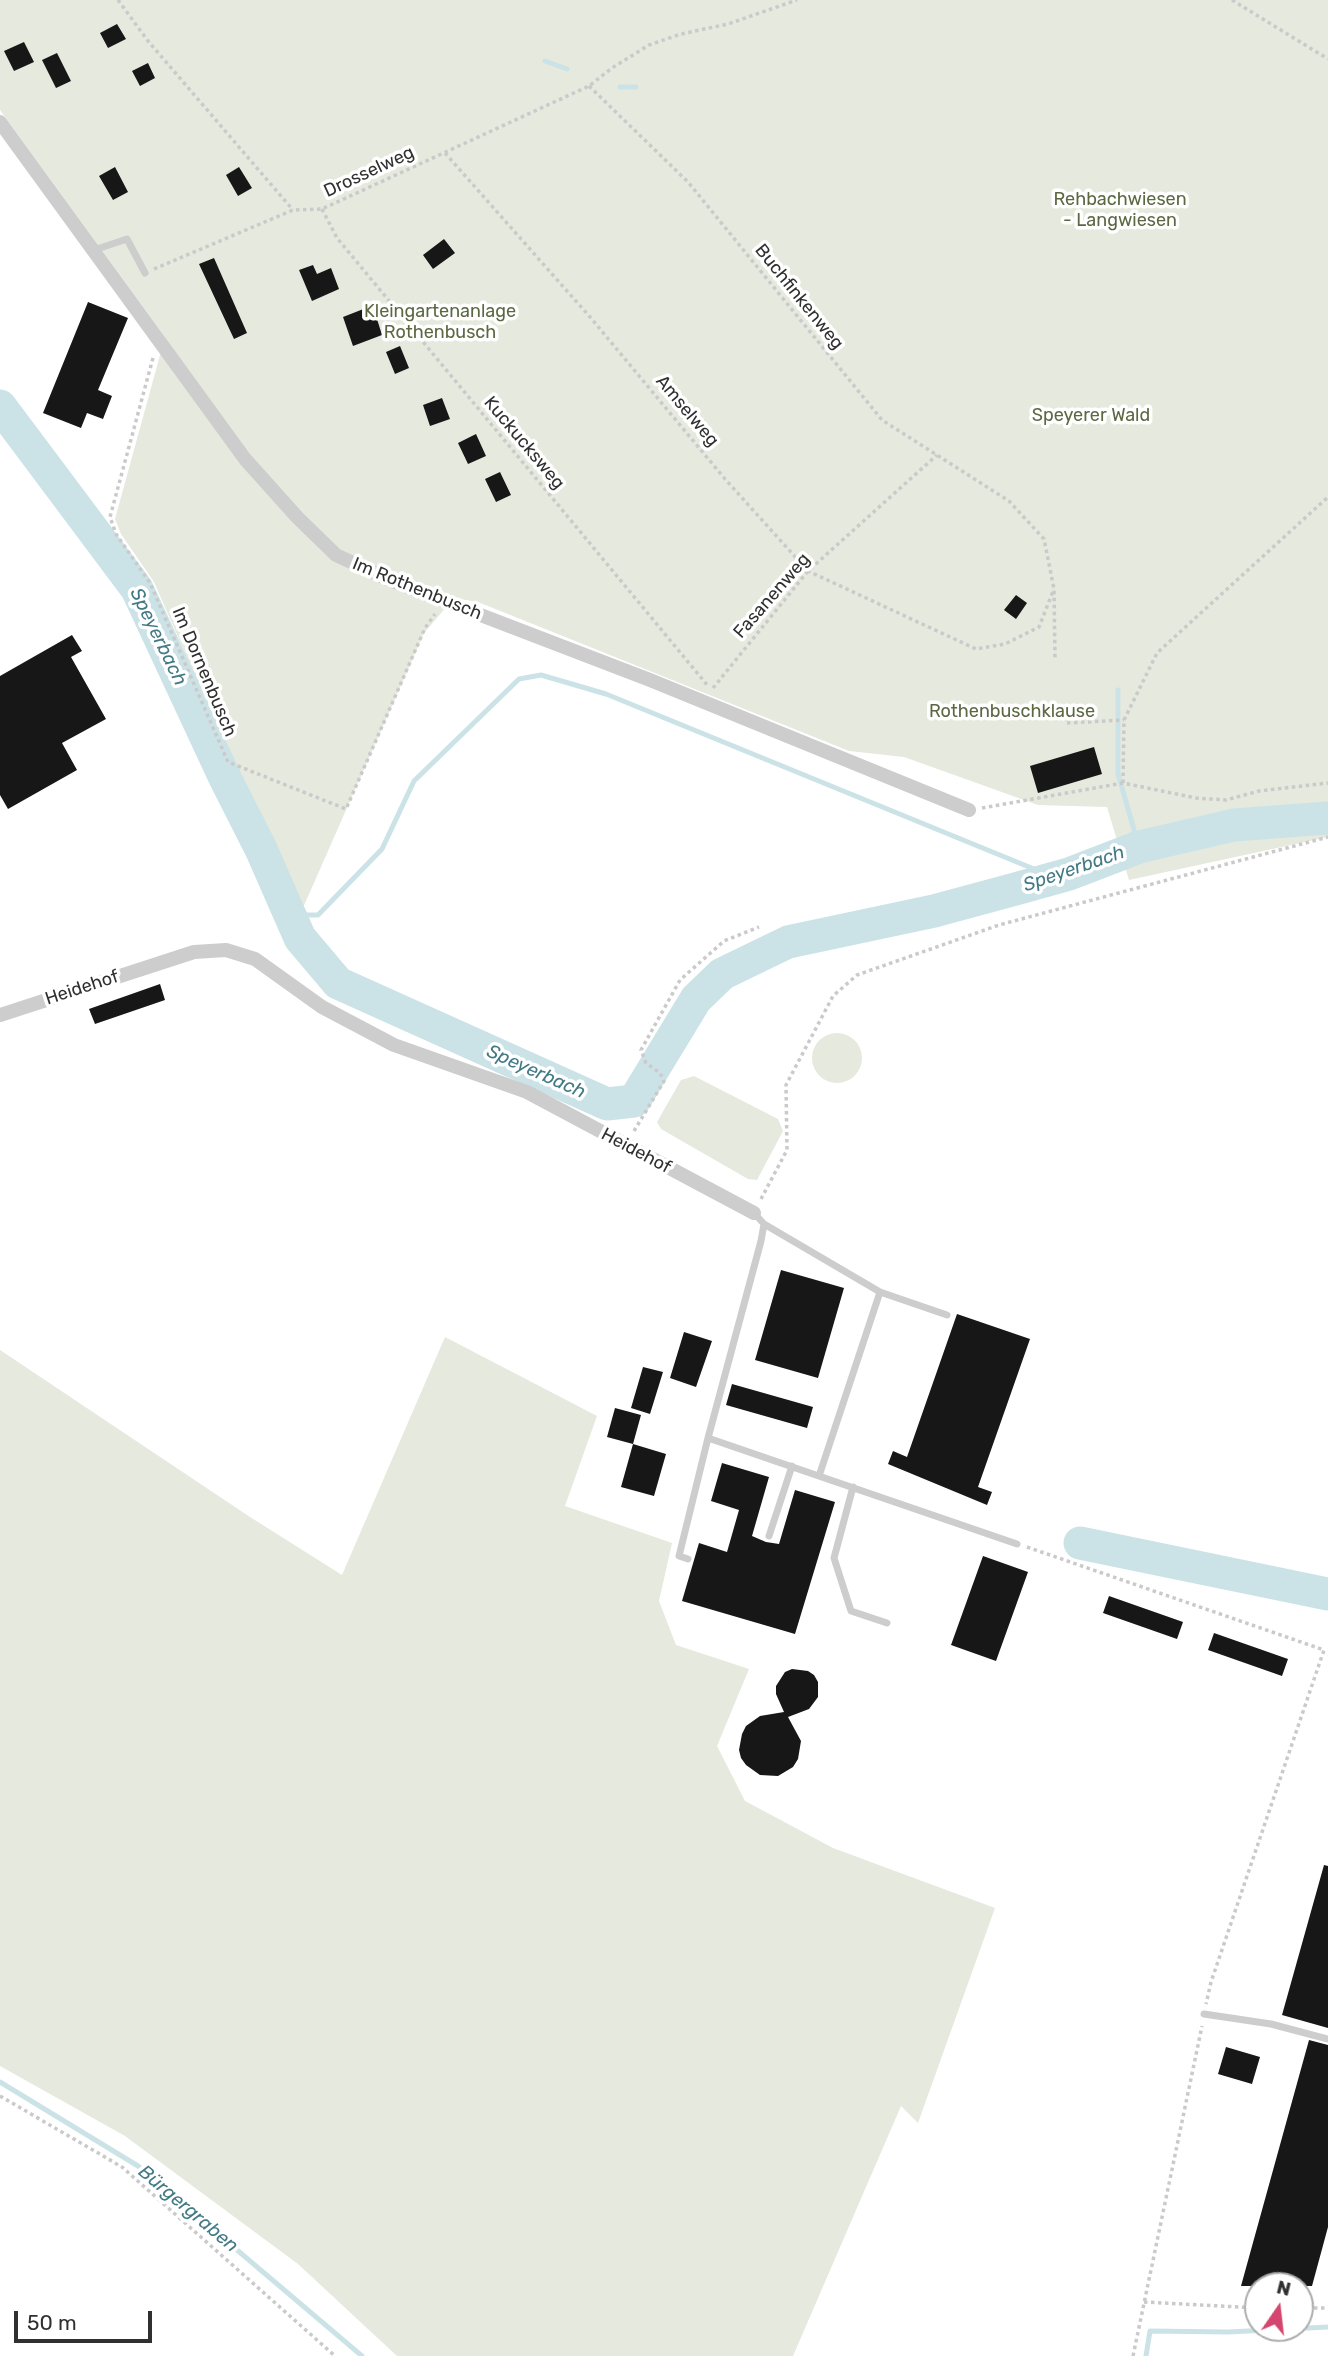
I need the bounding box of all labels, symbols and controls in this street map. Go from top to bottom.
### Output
street label: Drosselweg [320,142,418,202]
park label: Rehbachwiesen - Langwiesen [1053,189,1187,232]
street label: Buchfinkenweg [750,240,848,354]
park label: Kleingartenanlage Rothenbusch [364,301,516,344]
street label: Amselweg [651,371,723,451]
street label: Kuckucksweg [479,392,569,494]
park label: Speyerer Wald [1032,405,1150,427]
street label: Fasanenweg [729,549,815,643]
street label: Im Rothenbusch [349,553,485,625]
water label: Speyerbach [125,584,191,690]
street label: Im Dornenbusch [167,604,241,740]
park label: Rothenbuschklause [929,701,1095,723]
water label: Speyerbach [1020,841,1128,897]
street label: Heidehof [42,966,122,1010]
water label: Speyerbach [483,1040,589,1104]
street label: Heidehof [597,1124,675,1178]
water label: Bürgergraben [133,2161,243,2257]
north arrow [1244,2272,1314,2342]
text: N [1274,2275,1293,2301]
scale bar [18,2296,156,2340]
text: 50 m [27,2310,77,2335]

